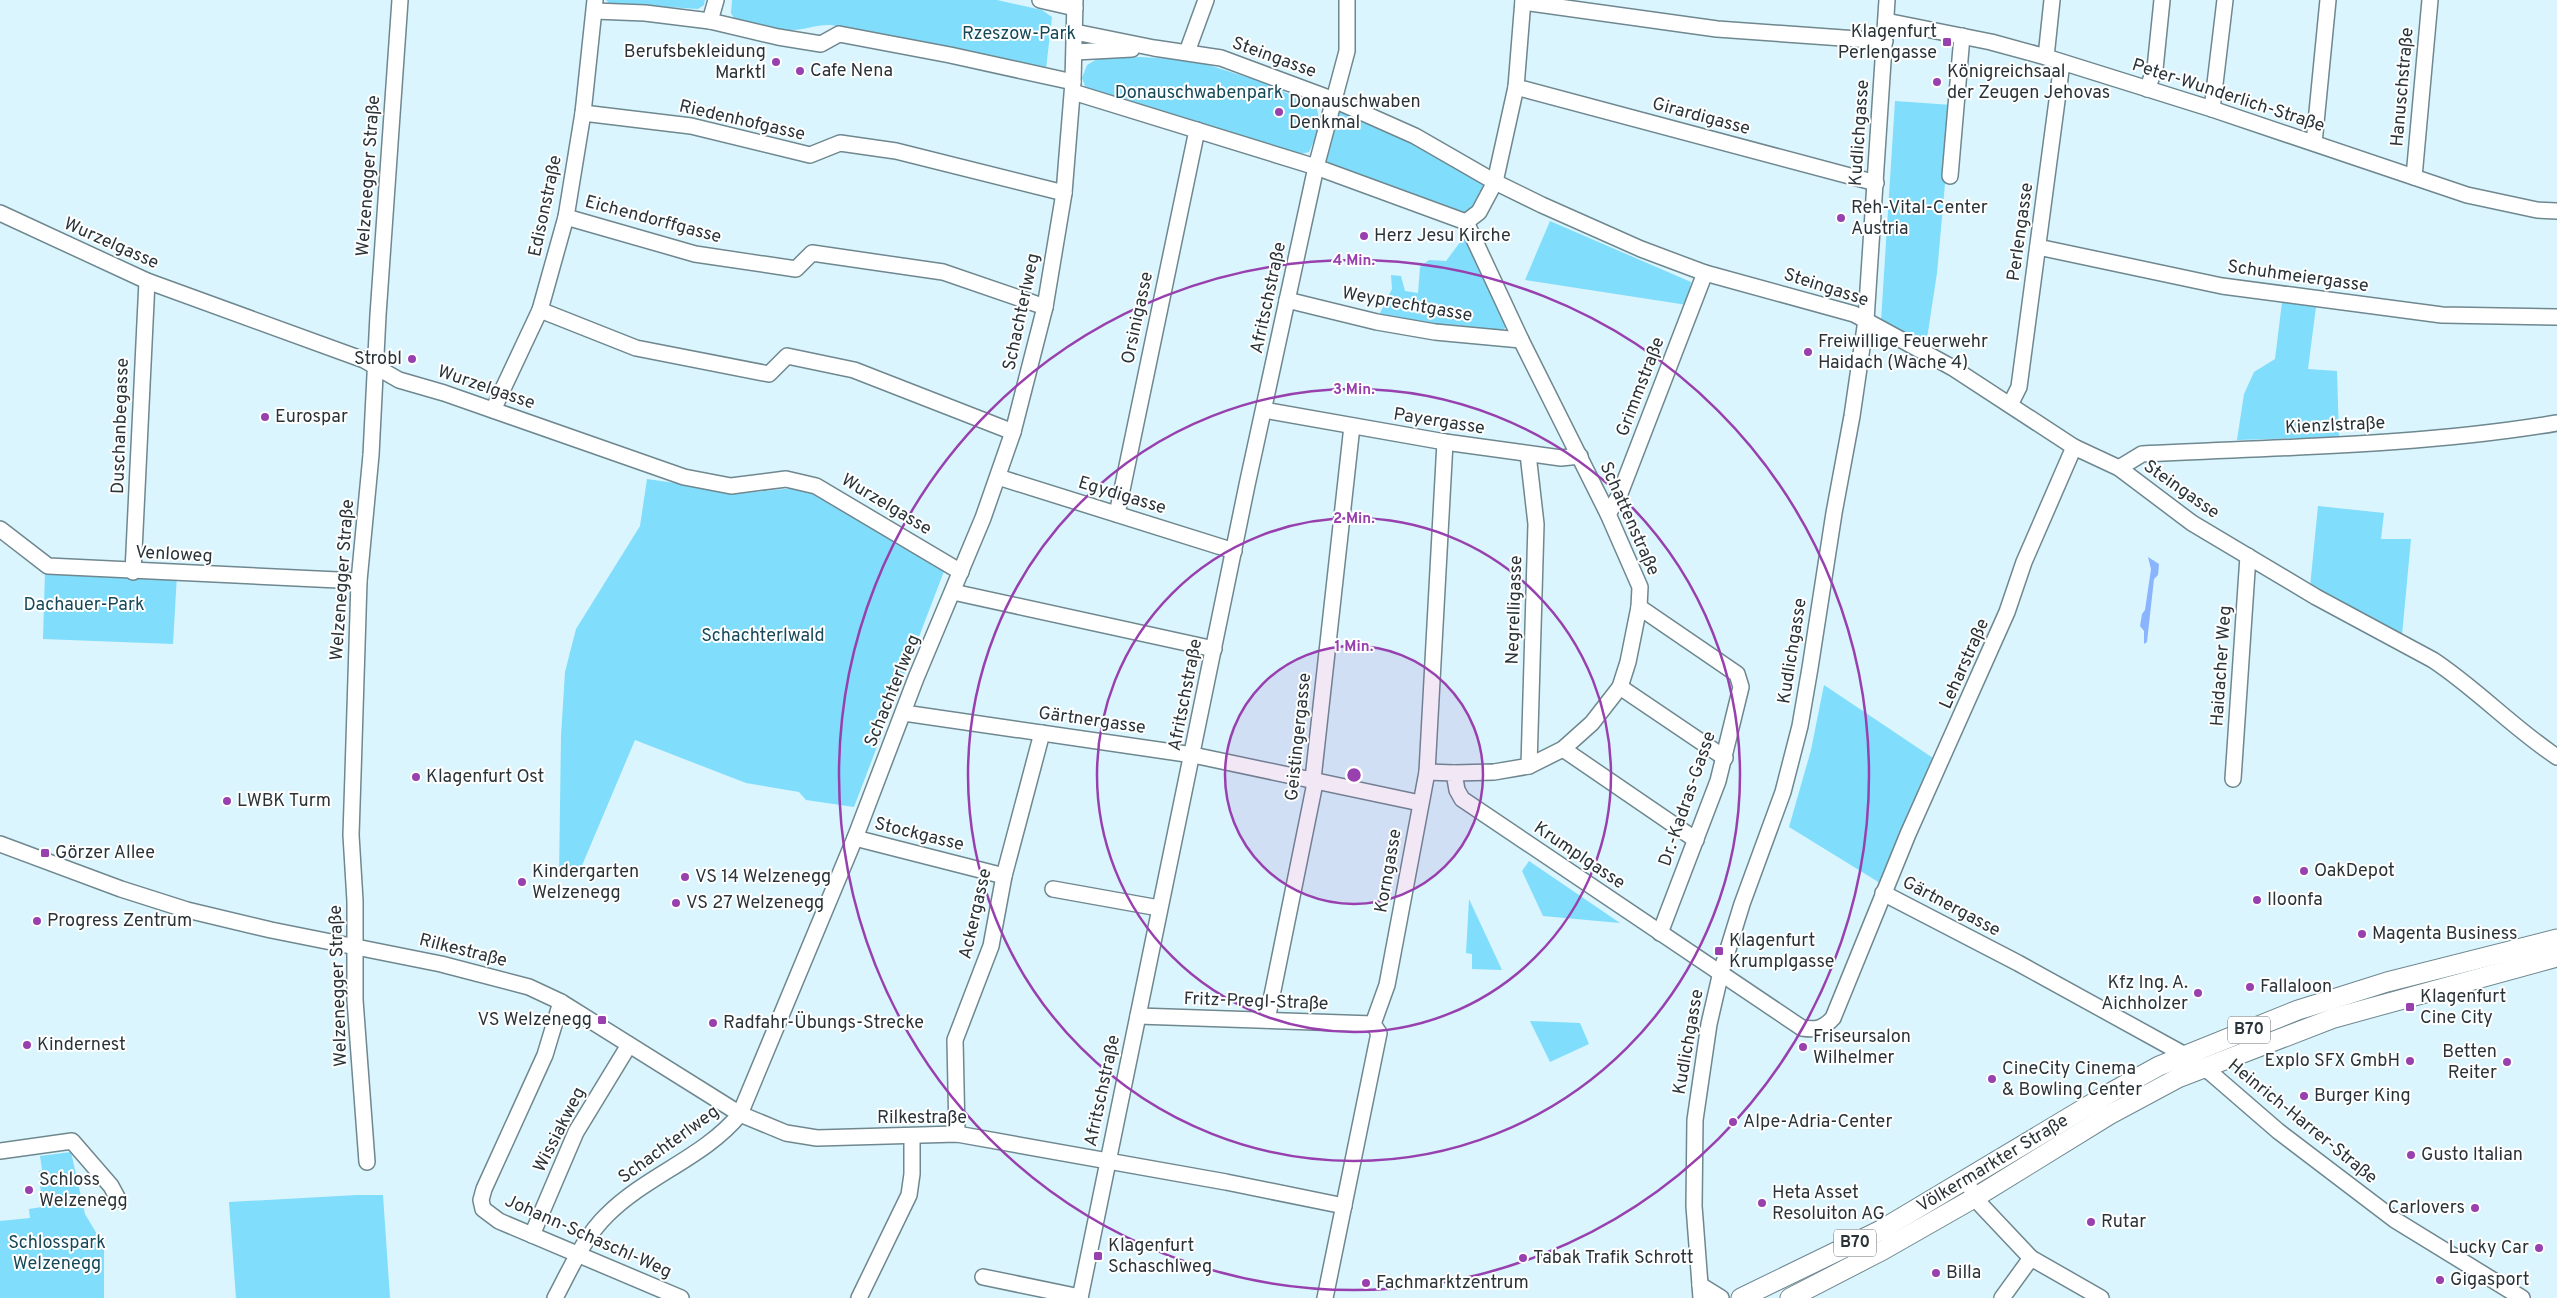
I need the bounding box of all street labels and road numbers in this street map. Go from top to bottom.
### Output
street label: Hanuschstraße [2386,26,2420,148]
street label: Steingasse [1229,32,1319,84]
street label: Peter-Wunderlich-Straße [2129,54,2327,138]
street label: Kudlichgasse [1845,79,1875,187]
street label: Girardigasse [1649,93,1753,141]
street label: Welzenegger Straße [352,94,386,258]
street label: Riedenhofgasse [677,95,807,147]
street label: Edisonstraße [524,153,568,259]
street label: Perlengasse [2003,181,2039,283]
street label: Eichendorffgasse [582,191,724,249]
street label: Wurzelgasse [60,213,162,275]
street label: Afritschstraße [1246,240,1292,356]
street label: Schachterlweg [998,251,1046,373]
street label: Schuhmeiergasse [2226,256,2370,298]
street label: Steingasse [1781,263,1871,313]
street label: Orsinigasse [1117,270,1159,366]
street label: Weyprechtgasse [1340,282,1474,328]
street label: Grimmstraße [1612,334,1670,440]
street label: Duschanbegasse [107,358,135,494]
street label: Wurzelgasse [434,361,538,415]
street label: Payergasse [1392,403,1486,441]
street label: Kienzlstraße [2284,412,2386,440]
street label: Steingasse [2138,455,2224,525]
street label: Schattenstraße [1594,459,1664,579]
street label: Wurzelgasse [837,469,935,541]
street label: Egydigasse [1075,472,1169,520]
street label: Welzenegger Straße [326,498,360,662]
street label: Venloweg [135,541,213,569]
street label: Negrelligasse [1502,555,1528,665]
street label: Kudlichgasse [1773,596,1813,706]
street label: Haidacher Weg [2206,605,2238,727]
street label: Leharstraße [1935,615,1995,713]
street label: Schachterlweg [860,631,926,751]
street label: Afritschstraße [1164,637,1208,753]
street label: Geistingergasse [1281,672,1317,802]
street label: Gärtnergasse [1037,702,1147,740]
street label: Dr.-Kadras-Gasse [1654,728,1722,870]
street label: Stockgasse [872,813,966,857]
street label: Krumplgasse [1529,817,1629,895]
street label: Korngasse [1370,827,1408,915]
street label: Ackergasse [954,866,998,962]
street label: Gärtnergasse [1898,871,2004,943]
street label: Welzenegger Straße [325,905,353,1067]
street label: Rilkestraße [417,929,509,973]
street label: Kudlichgasse [1668,987,1710,1097]
street label: Fritz-Pregl-Straße [1183,988,1329,1016]
road number: B70 [2228,1016,2270,1044]
street label: Afritschstraße [1080,1033,1126,1149]
street label: Heinrich-Harrer-Straße [2223,1055,2381,1189]
street label: Wissiakweg [529,1083,591,1177]
street label: Schachterlweg [614,1101,724,1189]
street label: Rilkestraße [877,1107,967,1130]
street label: Völkermarkter Straße [1913,1110,2073,1218]
street label: Johann-Schaschl-Weg [501,1190,675,1284]
road number: B70 [1834,1230,1876,1256]

